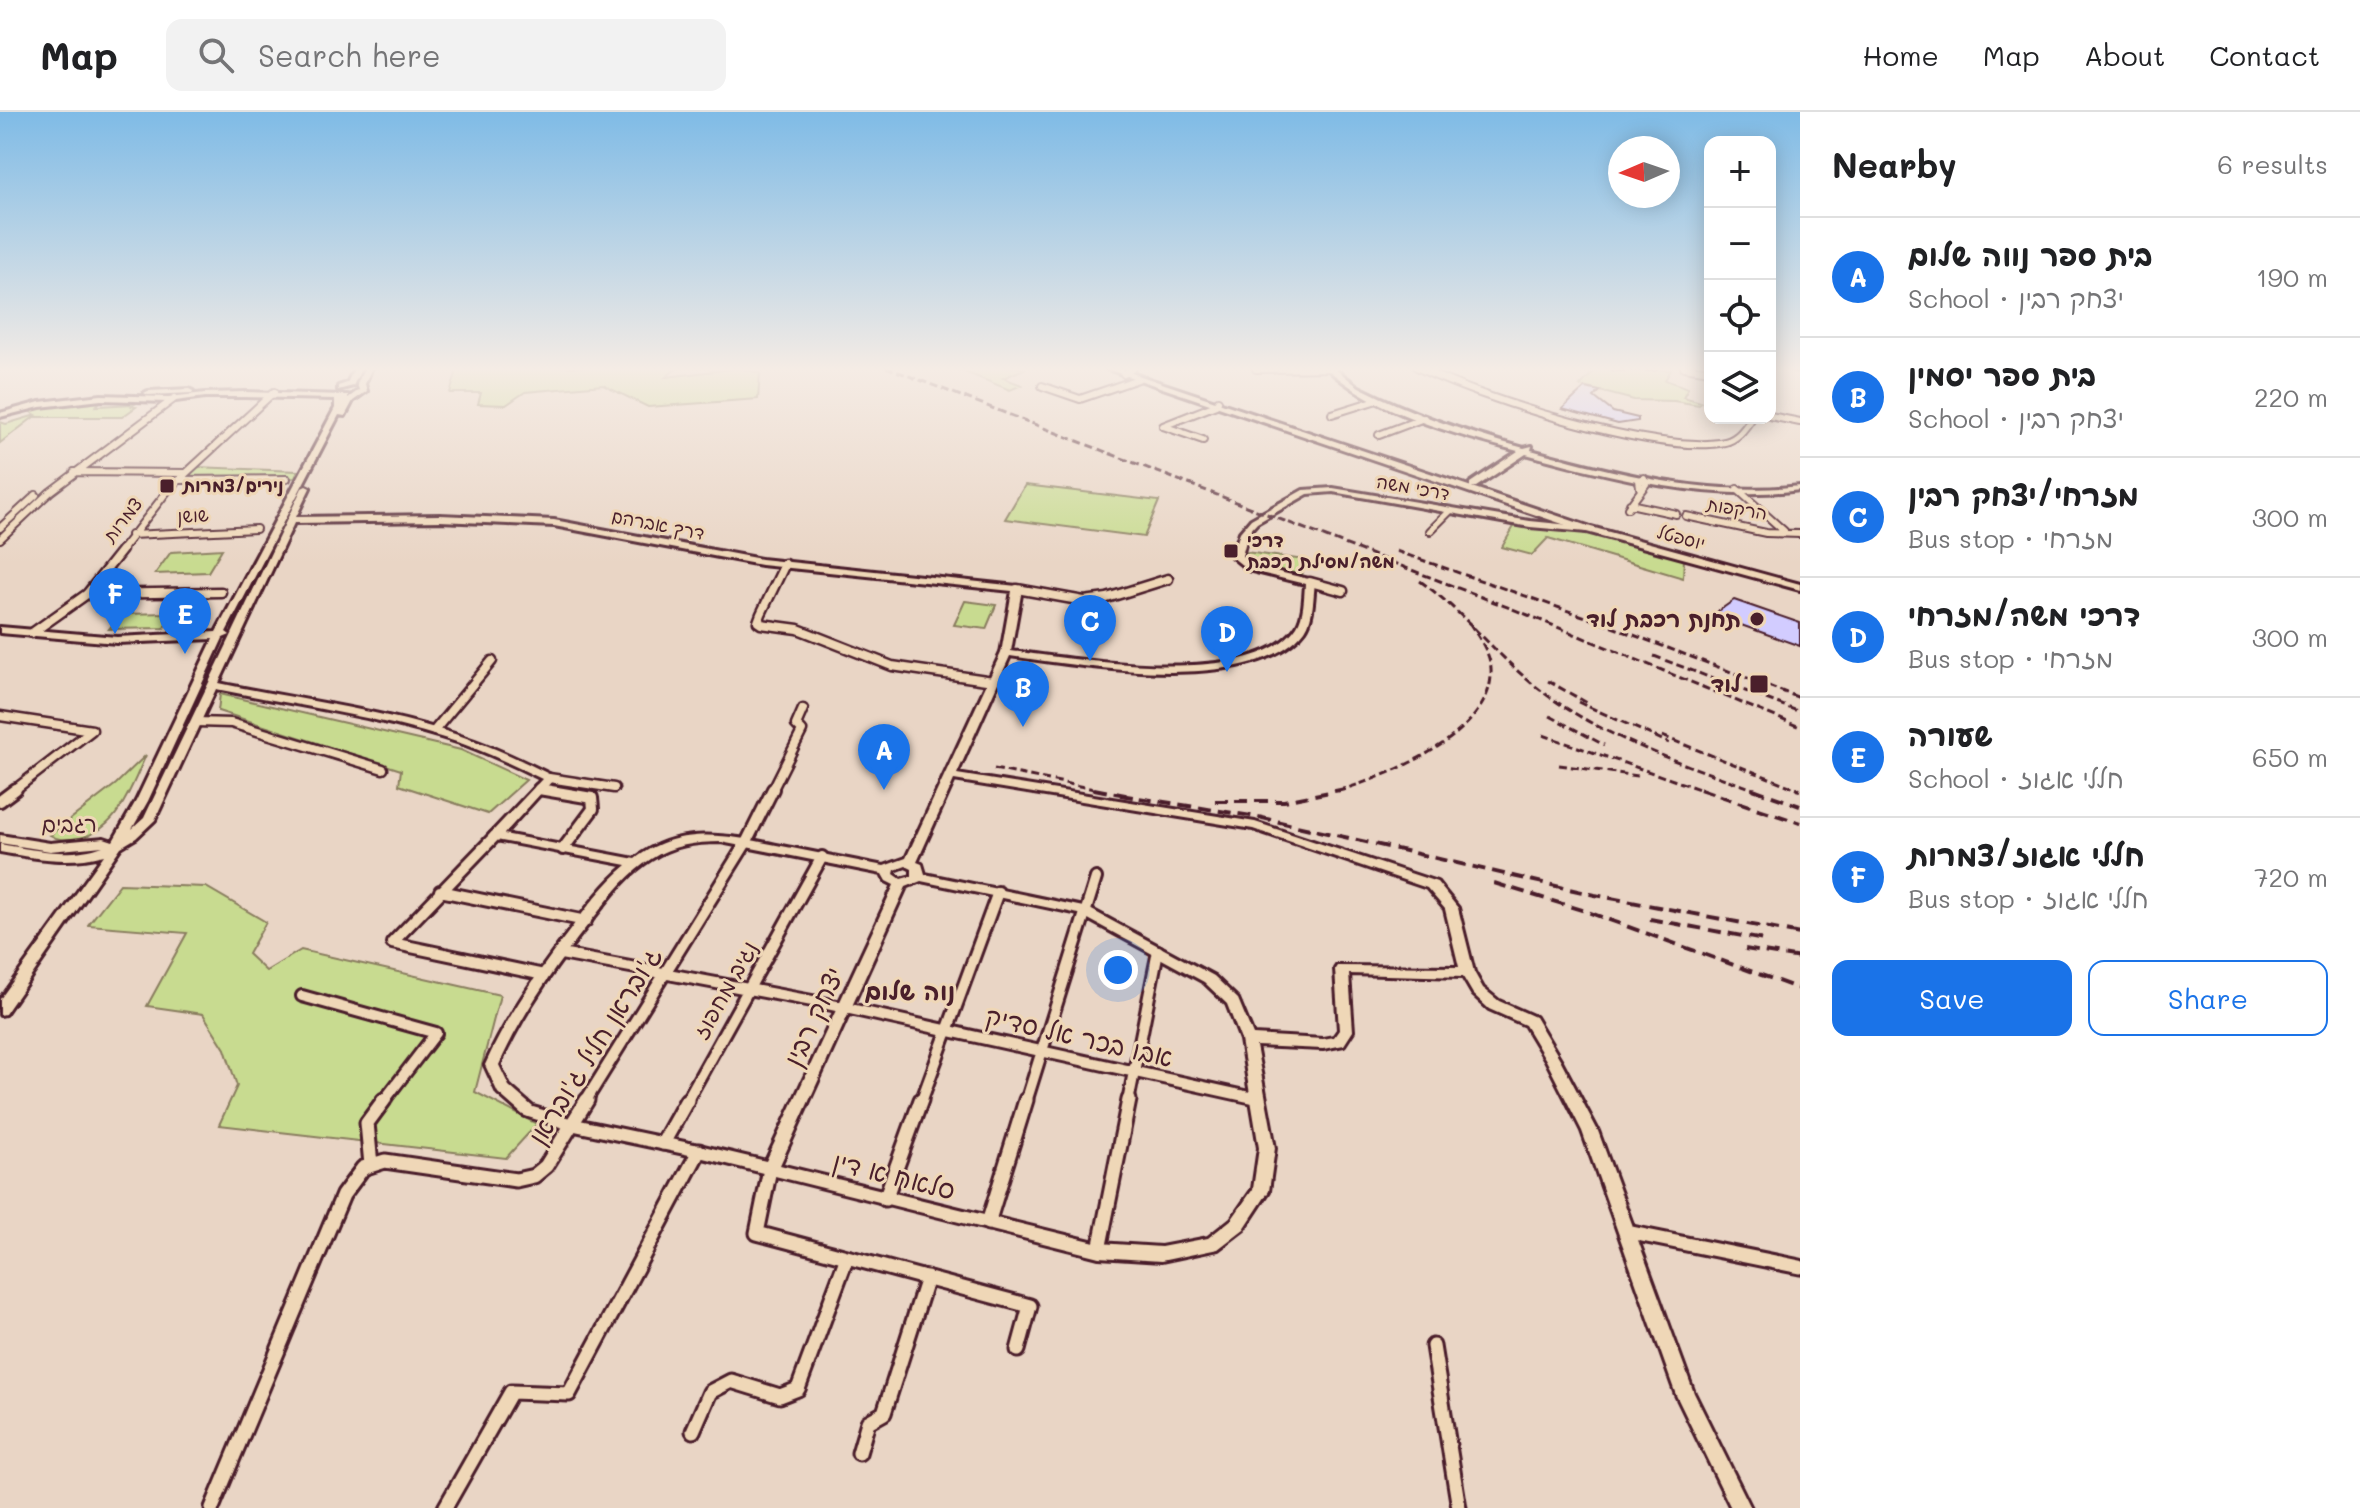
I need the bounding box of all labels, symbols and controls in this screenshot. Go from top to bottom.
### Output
search box [166,19,726,91]
text: Map [40,30,118,80]
icon: search [194,33,238,77]
text: Search here [258,35,441,75]
text: Home [1863,37,1939,73]
text: Map [1983,37,2040,73]
text: About [2084,37,2165,73]
text: Contact [2209,37,2320,73]
north arrow [1608,136,1680,208]
map controls [1704,136,1776,424]
button: + [1704,136,1776,208]
text: Nearby [1832,142,1957,187]
text: 6 results [2217,147,2328,181]
button: − [1704,208,1776,280]
text: בית ספר נווה שלום [1908,234,2153,274]
text: A [1849,260,1867,294]
text: 190 m [2256,260,2328,294]
button: locate [1704,280,1776,352]
text: School · יצחק רבין [1908,281,2124,315]
button: layers [1704,352,1776,424]
text: בית ספר יסמין [1908,354,2096,394]
text: B [1849,380,1867,414]
text: 220 m [2254,380,2328,414]
text: School · יצחק רבין [1908,401,2124,435]
street label: דרכי משה [1375,469,1452,505]
place label: נירים/צמרות [181,473,284,497]
text: מזרחי/יצחק רבין [1908,474,2139,514]
marker: נירים/צמרות [158,477,176,495]
street label: הרקפות [1704,491,1769,525]
street label: צמרות [97,492,147,547]
text: C [1848,500,1868,534]
text: 300 m [2252,500,2328,534]
street label: שושן [177,502,209,528]
street label: דרך אברהם [610,503,707,545]
street label: יוספטל [1655,519,1708,555]
text: Bus stop · מזרחי [1908,521,2113,555]
place label: דרכי משה/מסילת רכבת [1245,528,1395,573]
marker: דרכי משה/מסילת רכבת [1222,542,1240,560]
pin: F [89,568,141,634]
pin: E [159,588,211,654]
text: דרכי משה/מזרחי [1908,594,2141,634]
pin: C [1064,595,1116,661]
place label: תחנת רכבת לוד [1586,604,1741,633]
pin: D [1201,606,1253,672]
marker: תחנת רכבת לוד [1748,610,1766,628]
text: D [1849,620,1867,654]
text: 300 m [2252,620,2328,654]
text: Bus stop · מזרחי [1908,641,2113,675]
pin: B [997,661,1049,727]
place label: לוד [1711,669,1742,698]
marker: לוד [1748,673,1770,695]
text: שעורה [1908,714,1993,754]
pin: A [858,724,910,790]
text: E [1850,740,1866,774]
text: 650 m [2252,740,2328,774]
text: School · חללי אגוז [1908,761,2124,795]
street label: רגבים [41,809,97,838]
text: חללי אגוז/צמרות [1908,834,2145,874]
text: F [1850,860,1866,894]
text: 720 m [2254,860,2328,894]
text: Bus stop · חללי אגוז [1908,881,2149,915]
street label: נגיב מחפוז [686,935,763,1044]
street label: ג'ובראן חליל ג'ובראן [520,940,669,1150]
your location [1098,950,1138,990]
button: Save [1832,960,2072,1036]
button: Share [2088,960,2328,1036]
street label: יצחק רבין [775,961,851,1072]
district label: נוה שלום [865,975,955,1006]
street label: אבו בכר אל סדיק [982,998,1176,1074]
street label: סלאח א דין [830,1143,959,1207]

